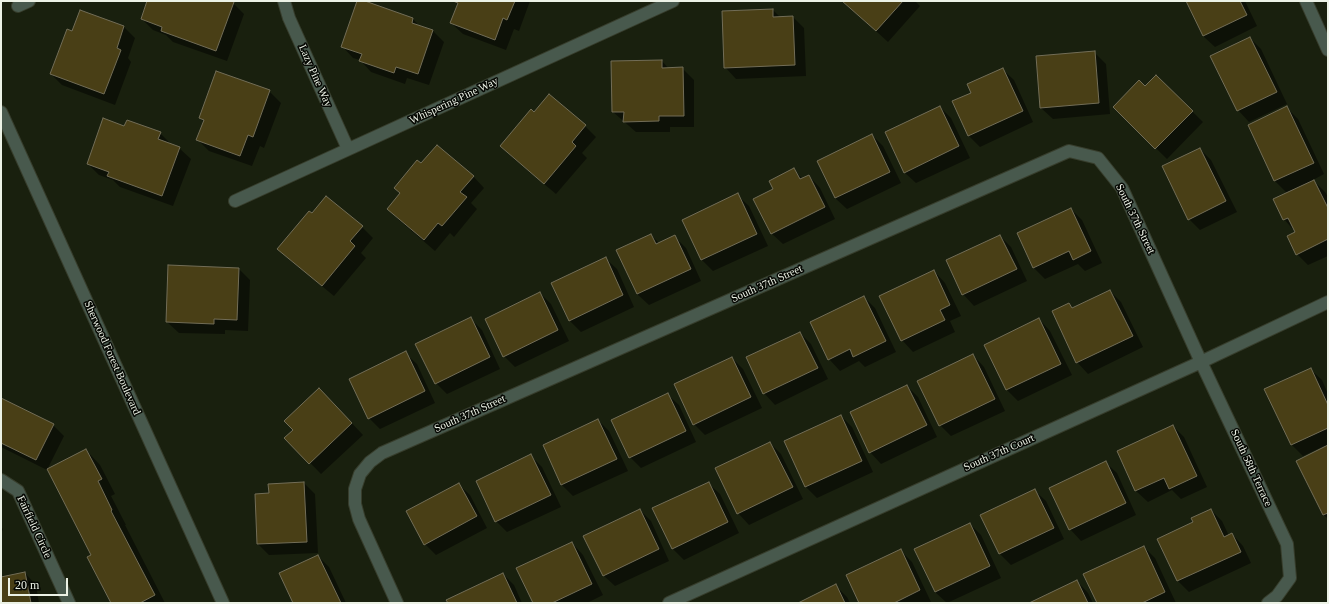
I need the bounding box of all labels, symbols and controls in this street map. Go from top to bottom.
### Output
street label: Lazy Pine Way [295,43,335,109]
street label: Whispering Pine Way [408,75,500,127]
street label: South 37th Street [1112,182,1158,256]
street label: South 37th Street [729,262,805,306]
street label: Sherwood Forest Boulevard [81,299,143,417]
street label: South 37th Street [432,392,508,436]
street label: South 58th Terrace [1227,427,1275,509]
street label: South 37th Court [962,432,1036,474]
street label: Fairfield Circle [14,494,54,560]
scale bar [10,570,70,596]
text: 20 m [15,578,39,592]

